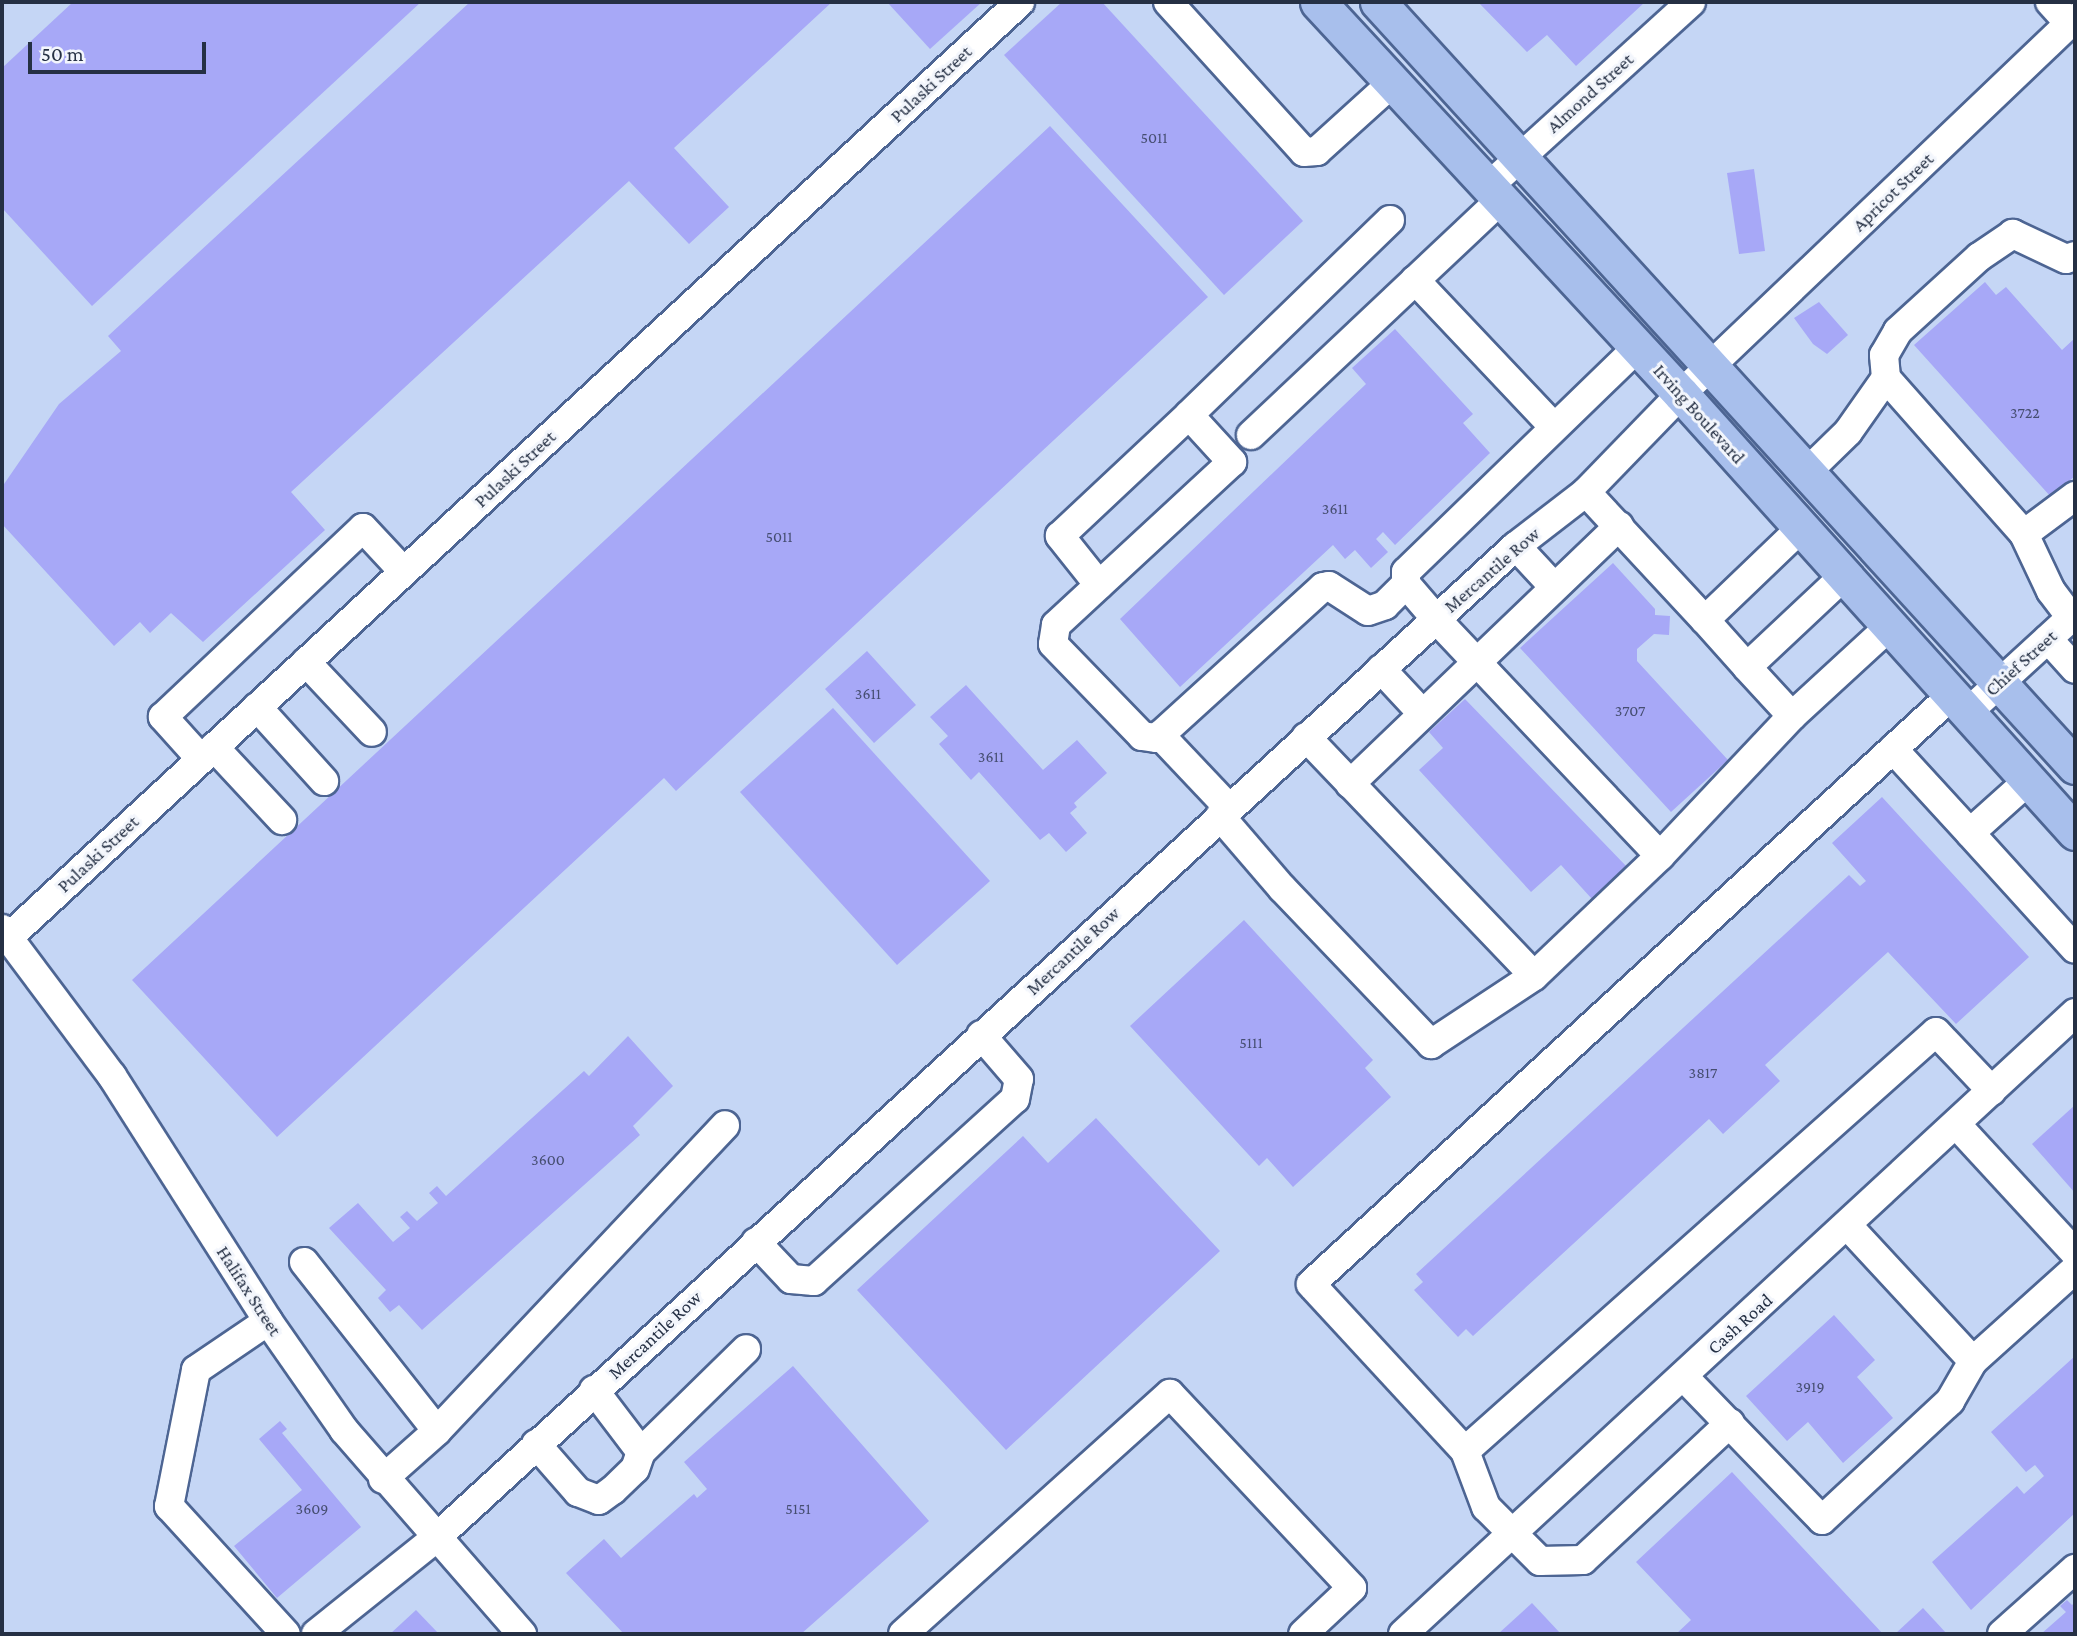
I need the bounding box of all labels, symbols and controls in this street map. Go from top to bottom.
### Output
scale bar [32,28,210,72]
street label: Pulaski Street [886,41,976,127]
text: 50 m [41,42,84,66]
street label: Almond Street [1542,48,1638,138]
house number: 5011 [1140,128,1168,148]
street label: Apricot Street [1848,148,1938,236]
street label: Irving Boulevard [1648,359,1750,469]
house number: 3722 [2010,403,2040,423]
street label: Pulaski Street [470,426,560,512]
house number: 3611 [1322,499,1348,519]
street label: Mercantile Row [1440,522,1544,618]
house number: 5011 [765,527,793,547]
street label: Chief Street [1981,625,2061,701]
house number: 3611 [855,684,881,704]
house number: 3707 [1615,701,1645,721]
house number: 3611 [978,747,1004,767]
street label: Pulaski Street [53,811,143,897]
street label: Mercantile Row [1022,902,1124,1000]
house number: 5111 [1239,1033,1263,1053]
house number: 3817 [1689,1063,1717,1083]
house number: 3600 [531,1150,565,1170]
street label: Halifax Street [211,1242,287,1340]
street label: Mercantile Row [604,1286,706,1384]
street label: Cash Road [1703,1289,1777,1359]
house number: 3919 [1795,1377,1825,1397]
house number: 3609 [296,1499,328,1519]
house number: 5151 [785,1499,811,1519]

